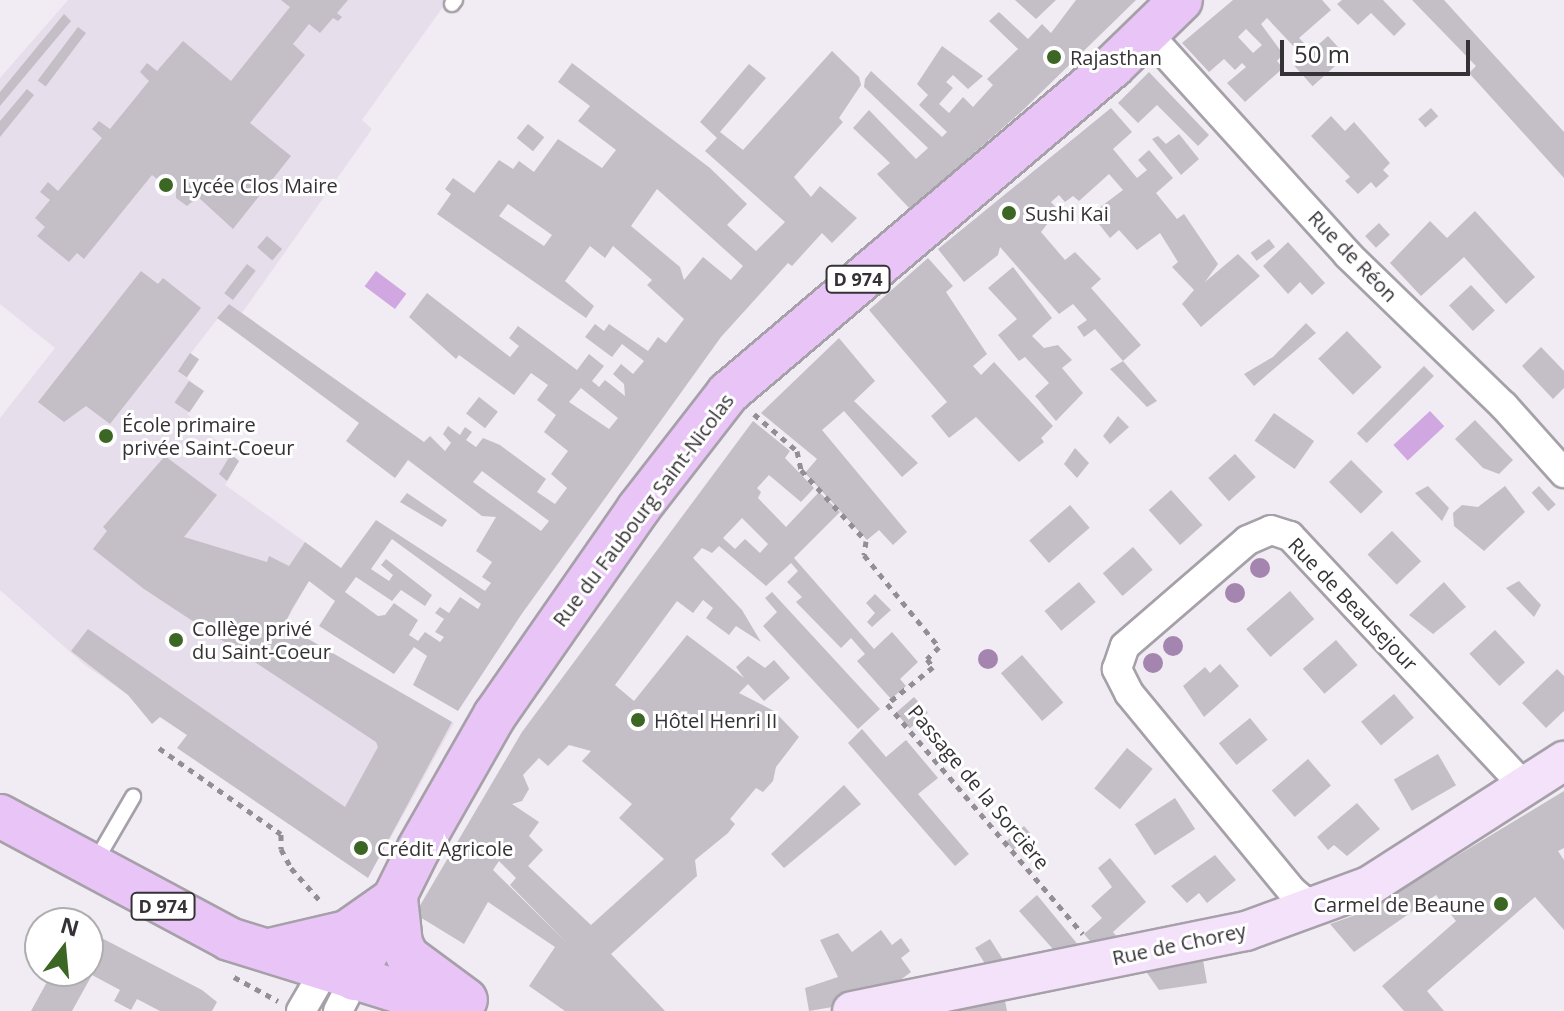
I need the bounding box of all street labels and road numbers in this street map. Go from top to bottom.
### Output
street label: Rue de Réon [1304,205,1402,307]
road number: D 974 [824,265,892,293]
street label: Rue du Faubourg Saint-Nicolas [547,389,739,631]
street label: Rue de Beausejour [1283,533,1423,675]
street label: Passage de la Sorcière [903,700,1055,874]
road number: D 974 [129,892,197,920]
street label: Rue de Chorey [1110,918,1248,970]

